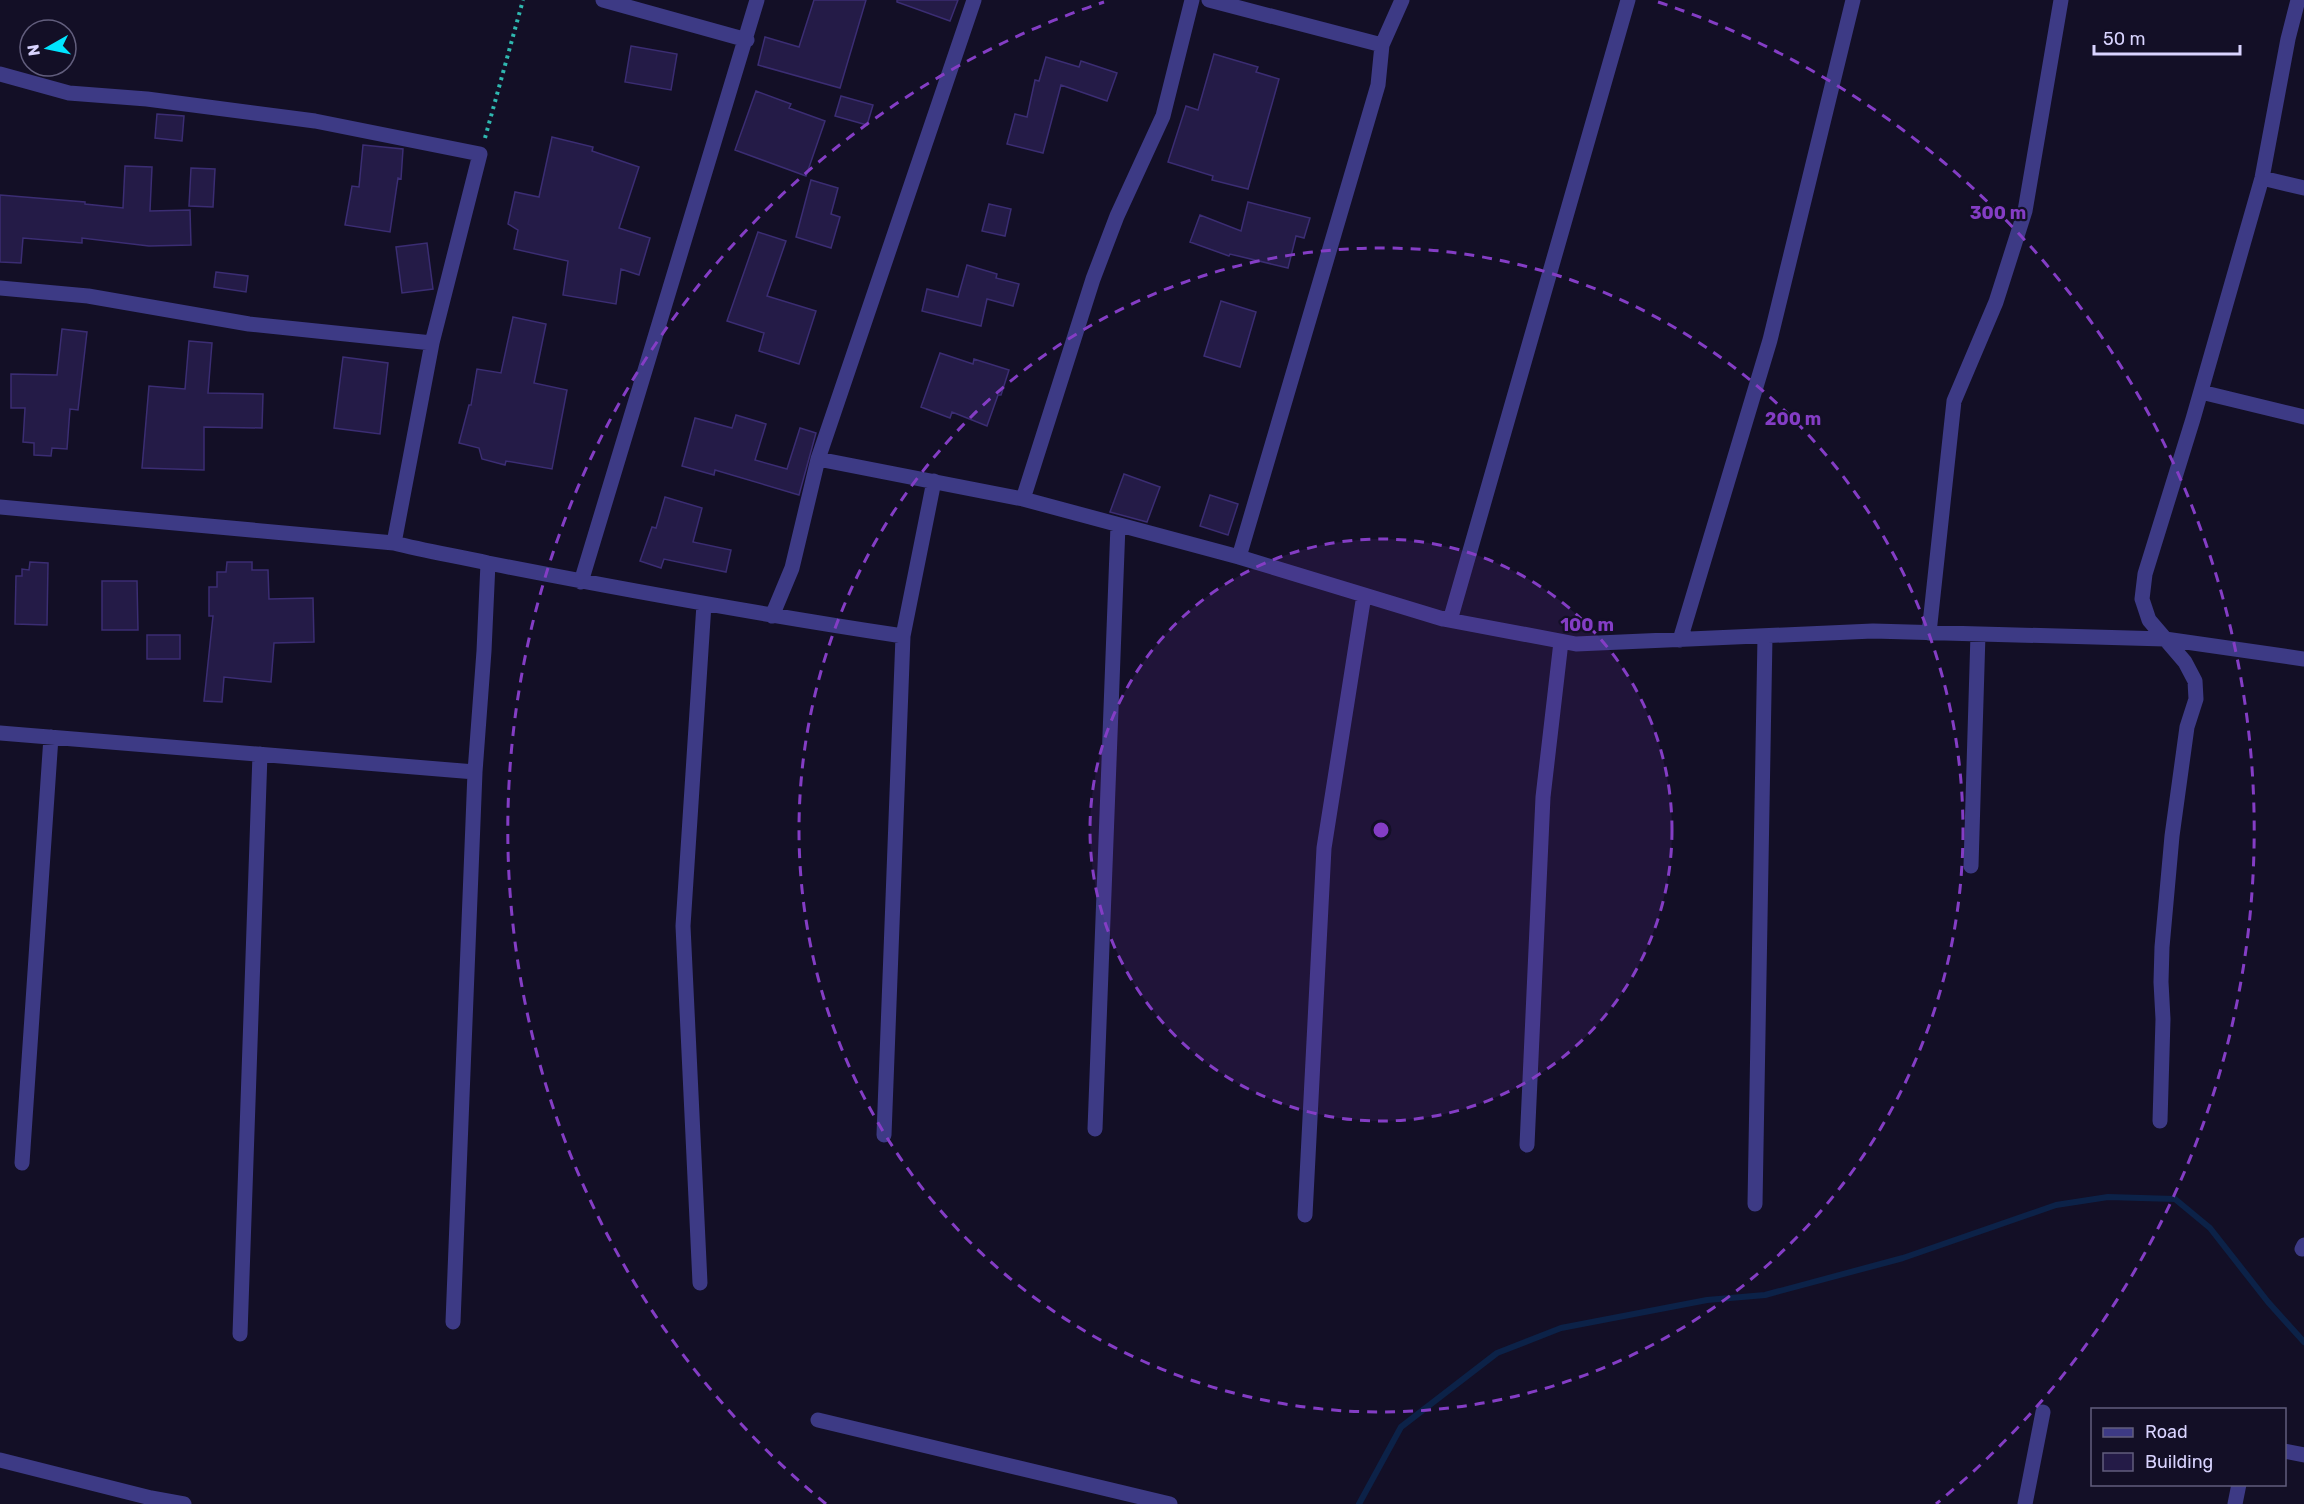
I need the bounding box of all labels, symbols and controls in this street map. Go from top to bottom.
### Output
north arrow [18,18,78,78]
scale bar [2094,18,2240,56]
text: 50 m [2103,28,2146,50]
text: N [23,43,44,57]
text: 300 m [1970,202,2026,224]
text: 200 m [1765,408,1821,430]
text: 100 m [1560,614,1614,636]
centre of rings [1371,820,1391,840]
legend [2091,1408,2286,1486]
text: Road [2145,1421,2188,1443]
text: Building [2145,1451,2213,1473]

